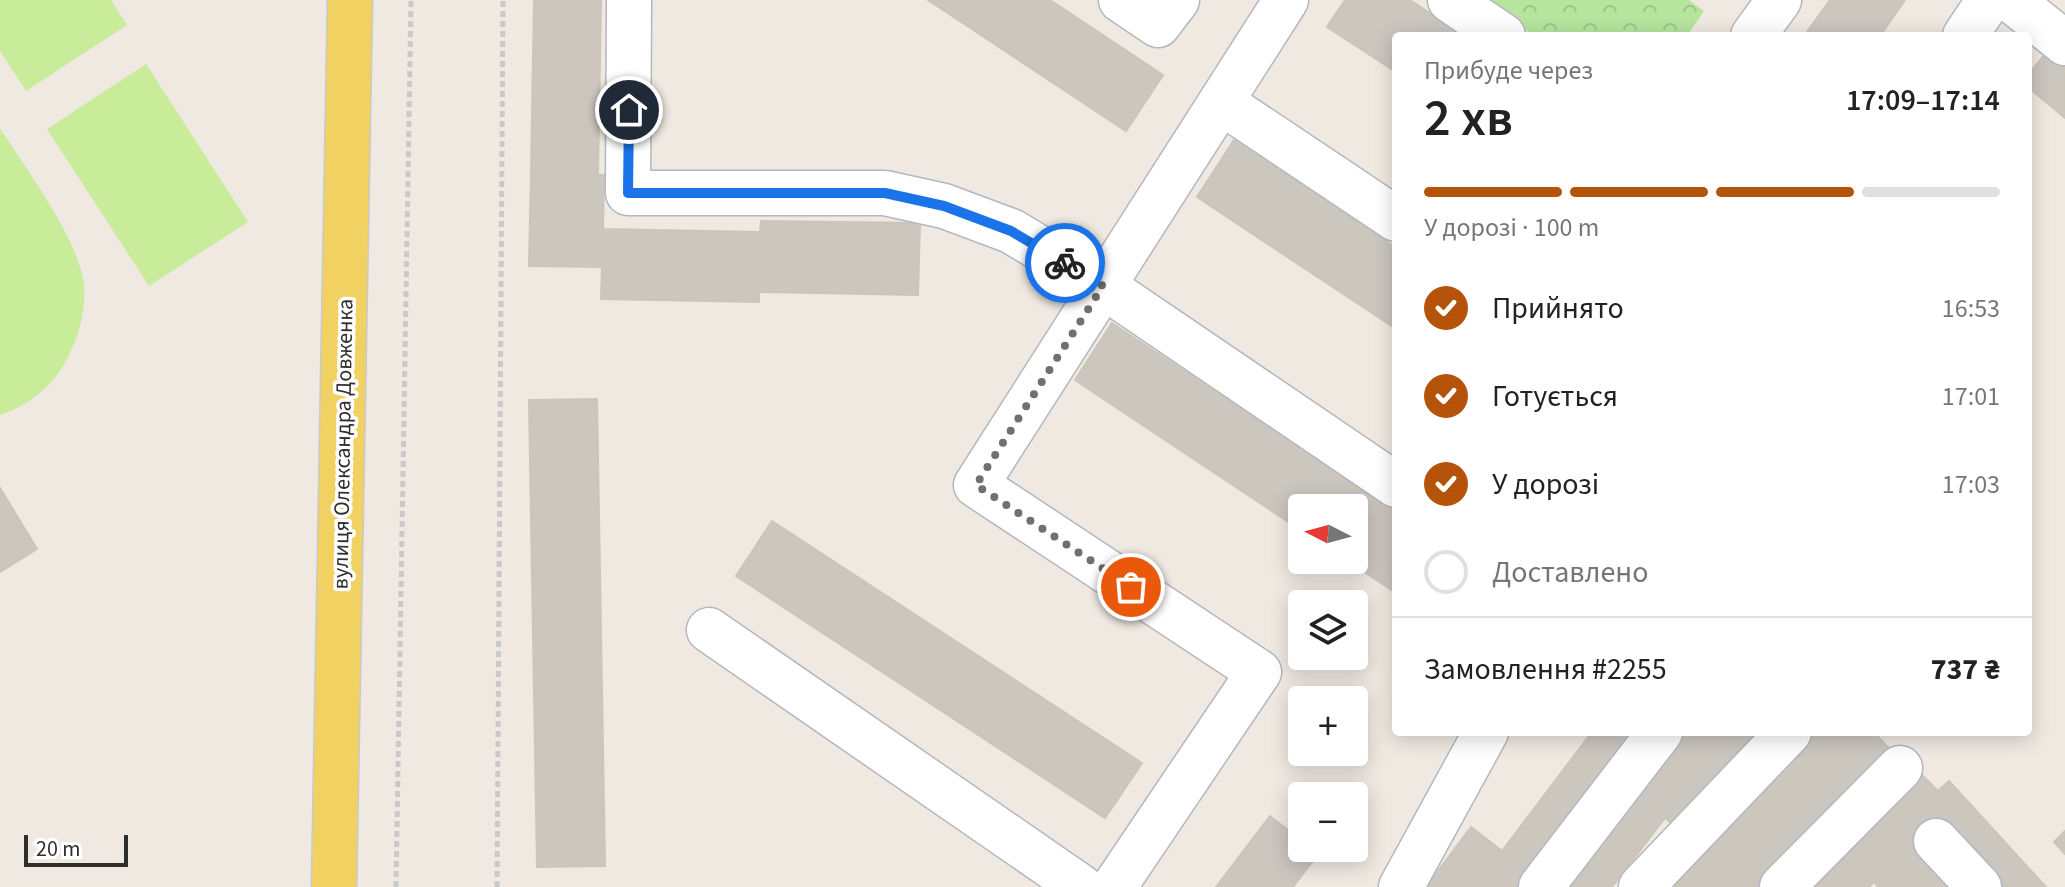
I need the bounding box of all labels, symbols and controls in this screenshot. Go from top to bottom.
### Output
text: Прибуде через [1424,52,1593,89]
pin [595,76,663,144]
text: 17:09–17:14 [1846,79,2000,122]
text: 2 хв [1424,82,1513,156]
icon: home [607,88,651,132]
text: У дорозі · 100 m [1424,209,1599,246]
courier [1025,223,1105,303]
icon: bike [1043,241,1087,285]
icon: check [1424,286,1468,330]
text: Прийнято [1492,287,1624,330]
text: 16:53 [1942,290,2000,327]
street label: вулиця Олександра Довженка [324,298,362,590]
icon: check [1424,374,1468,418]
text: Готується [1492,375,1618,418]
text: 17:01 [1942,378,2000,415]
icon: check [1424,462,1468,506]
text: У дорозі [1492,463,1599,506]
text: 17:03 [1942,466,2000,503]
north arrow [1288,494,1368,574]
map controls [1288,494,1368,862]
text: Доставлено [1492,551,1648,594]
pin [1097,553,1165,621]
icon: bag [1109,565,1153,609]
button: layers [1288,590,1368,670]
text: Замовлення #2255 [1424,648,1667,691]
text: 737 ₴ [1931,648,2000,691]
button: + [1288,686,1368,766]
button: − [1288,782,1368,862]
scale bar [24,831,128,867]
text: 20 m [36,833,81,865]

